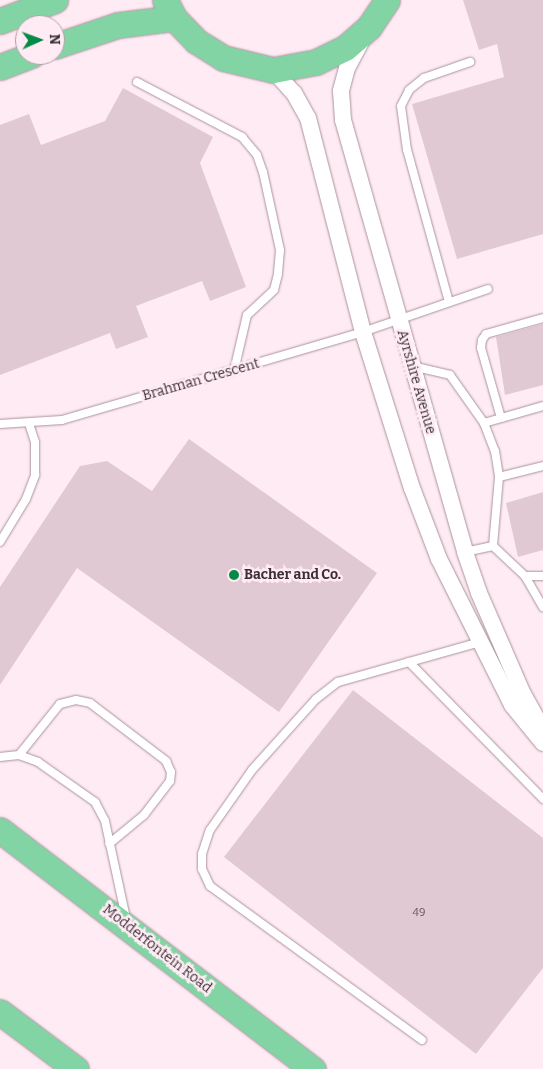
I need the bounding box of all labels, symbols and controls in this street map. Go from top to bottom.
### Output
north arrow [15,15,65,65]
text: N [46,34,63,45]
street label: Ayrshire Avenue [393,328,439,436]
street label: Brahman Crescent [141,355,261,405]
place label: Bacher and Co. [244,567,341,583]
marker: Bacher and Co. [228,569,240,581]
street label: Modderfontein Road [99,901,215,997]
house number: 49 [413,906,425,920]

